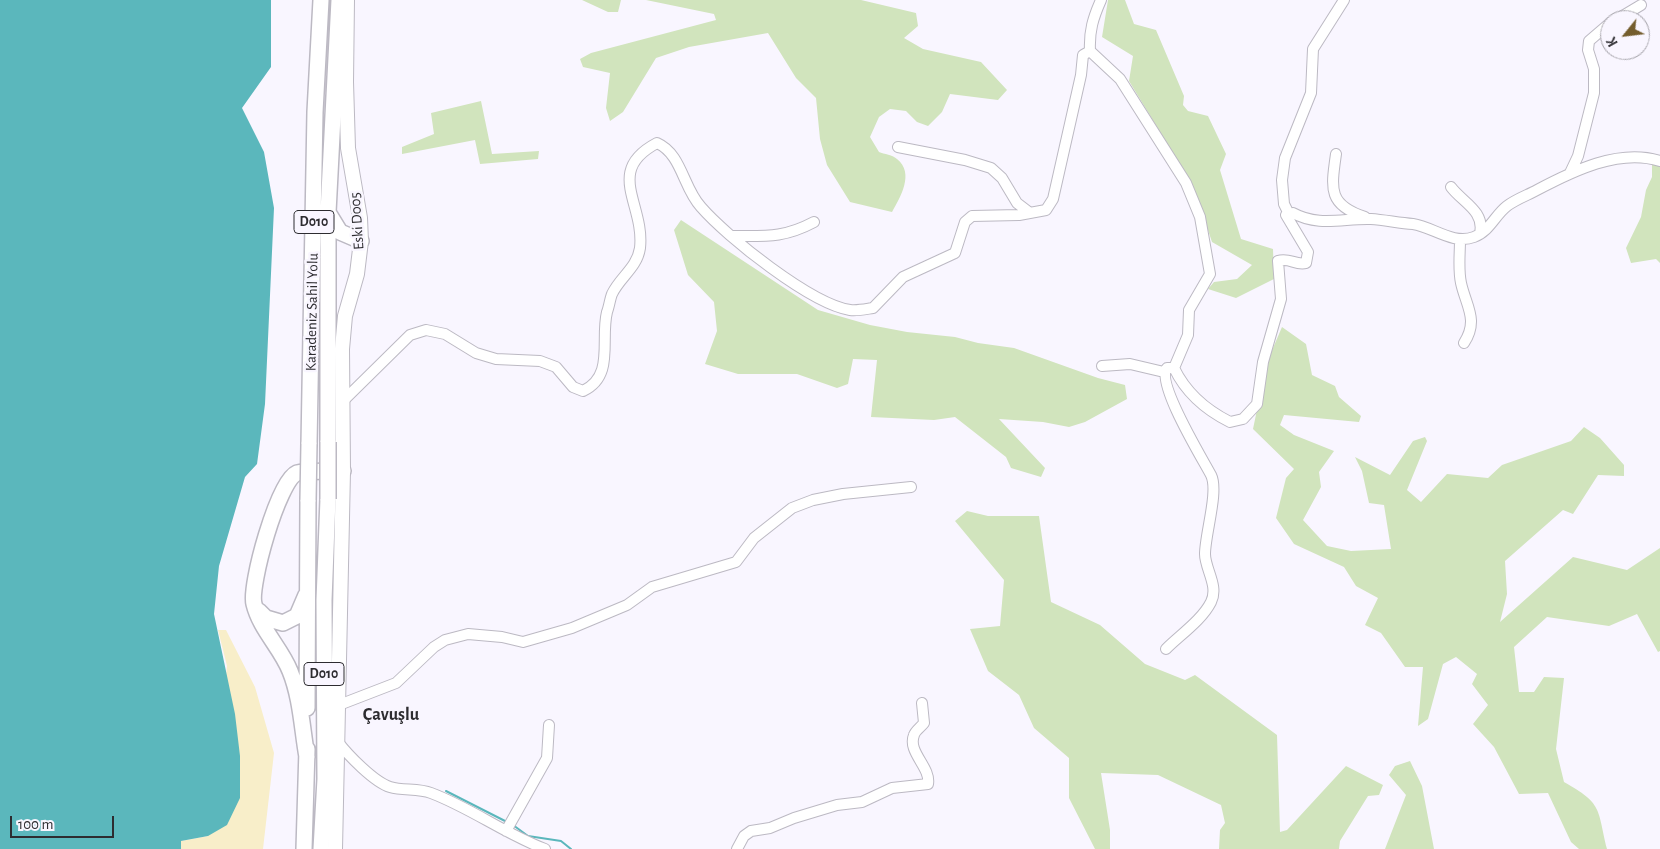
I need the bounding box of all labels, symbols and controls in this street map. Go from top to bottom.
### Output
north arrow [1600,10,1650,60]
text: K [1605,35,1621,49]
street label: Eski D005 [346,192,368,250]
road number: D010 [294,210,334,233]
street label: Karadeniz Sahil Yolu [302,253,322,371]
road number: D010 [304,662,344,686]
district label: Çavuşlu [363,704,419,726]
scale bar [12,806,116,838]
text: 100 m [18,817,53,832]

